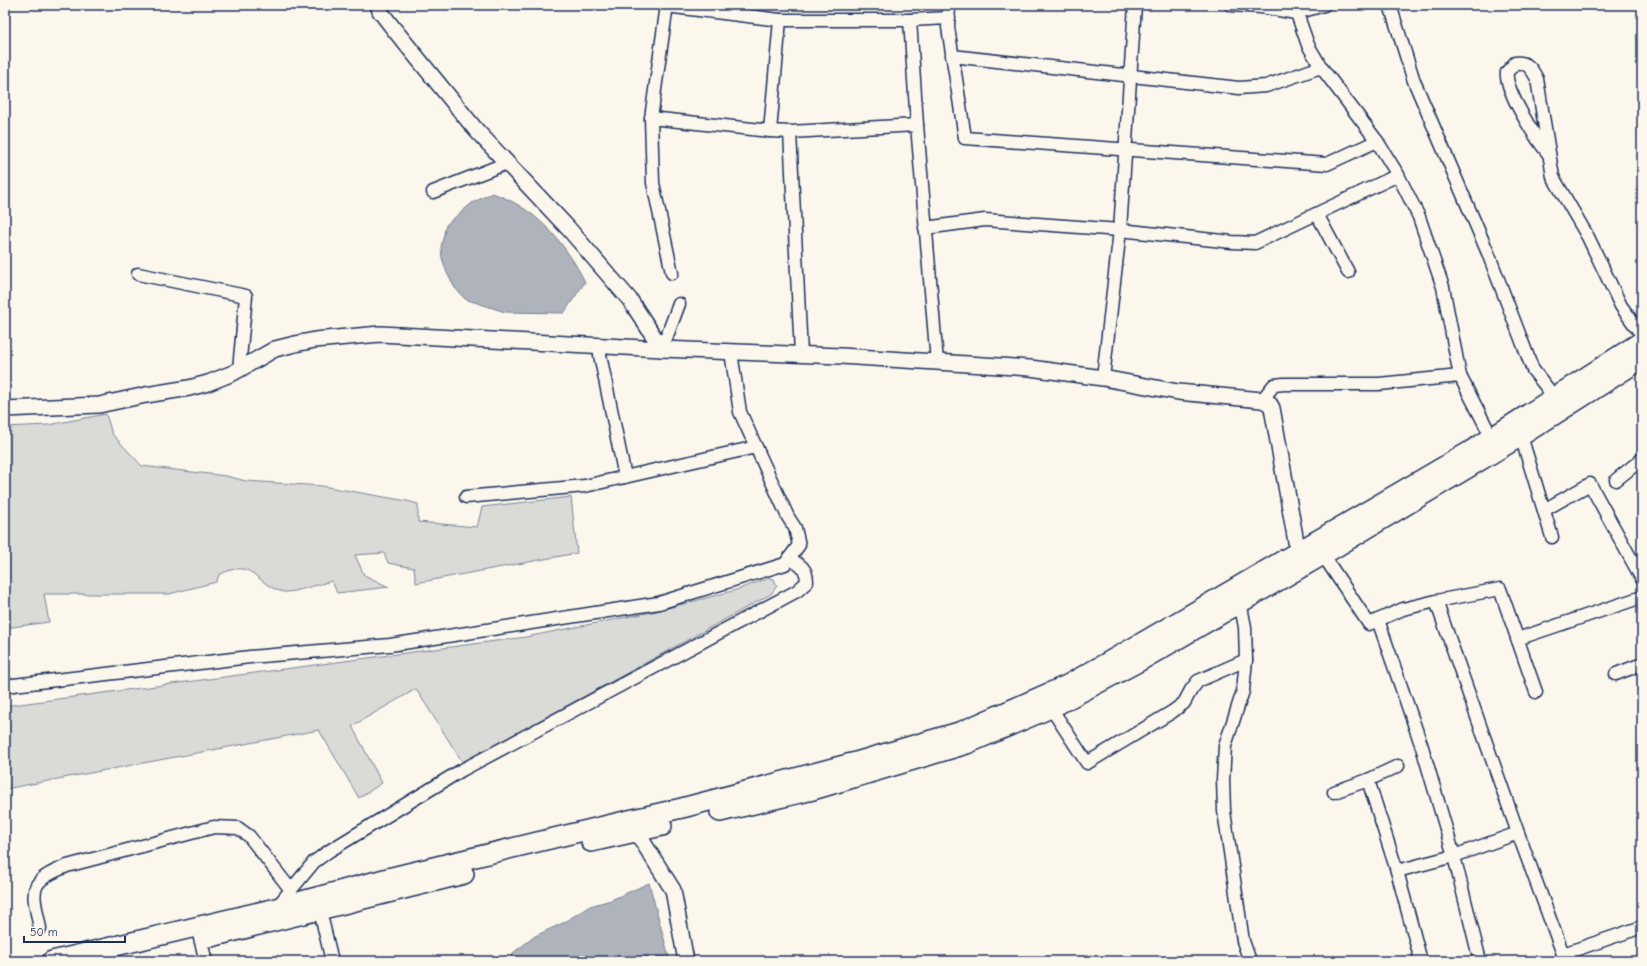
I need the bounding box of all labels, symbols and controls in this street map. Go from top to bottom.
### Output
scale bar [24,918,125,944]
text: 50 m [30,925,58,939]

